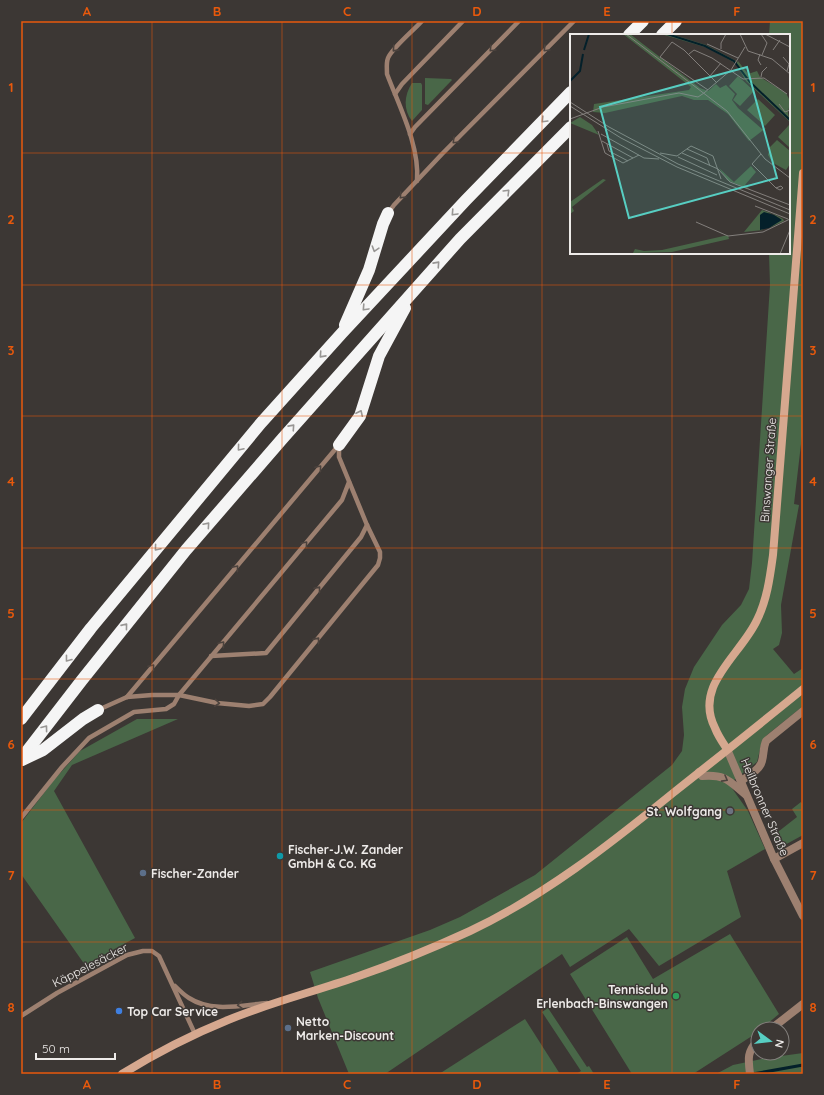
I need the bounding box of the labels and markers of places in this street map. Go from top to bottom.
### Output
place label: St. Wolfgang [647,804,722,819]
marker: St. Wolfgang [725,806,735,816]
place label: Fischer-J.W. Zander GmbH & Co. KG [288,842,403,871]
marker: Fischer-J.W. Zander GmbH & Co. KG [275,851,285,861]
place label: Fischer-Zander [151,866,239,881]
marker: Fischer-Zander [138,868,148,878]
place label: Tennisclub Erlenbach-Binswangen [536,982,668,1011]
marker: Tennisclub Erlenbach-Binswangen [671,991,681,1001]
place label: Top Car Service [127,1004,218,1019]
marker: Top Car Service [114,1006,124,1016]
place label: Netto Marken-Discount [296,1014,394,1043]
marker: Netto Marken-Discount [283,1023,293,1033]

